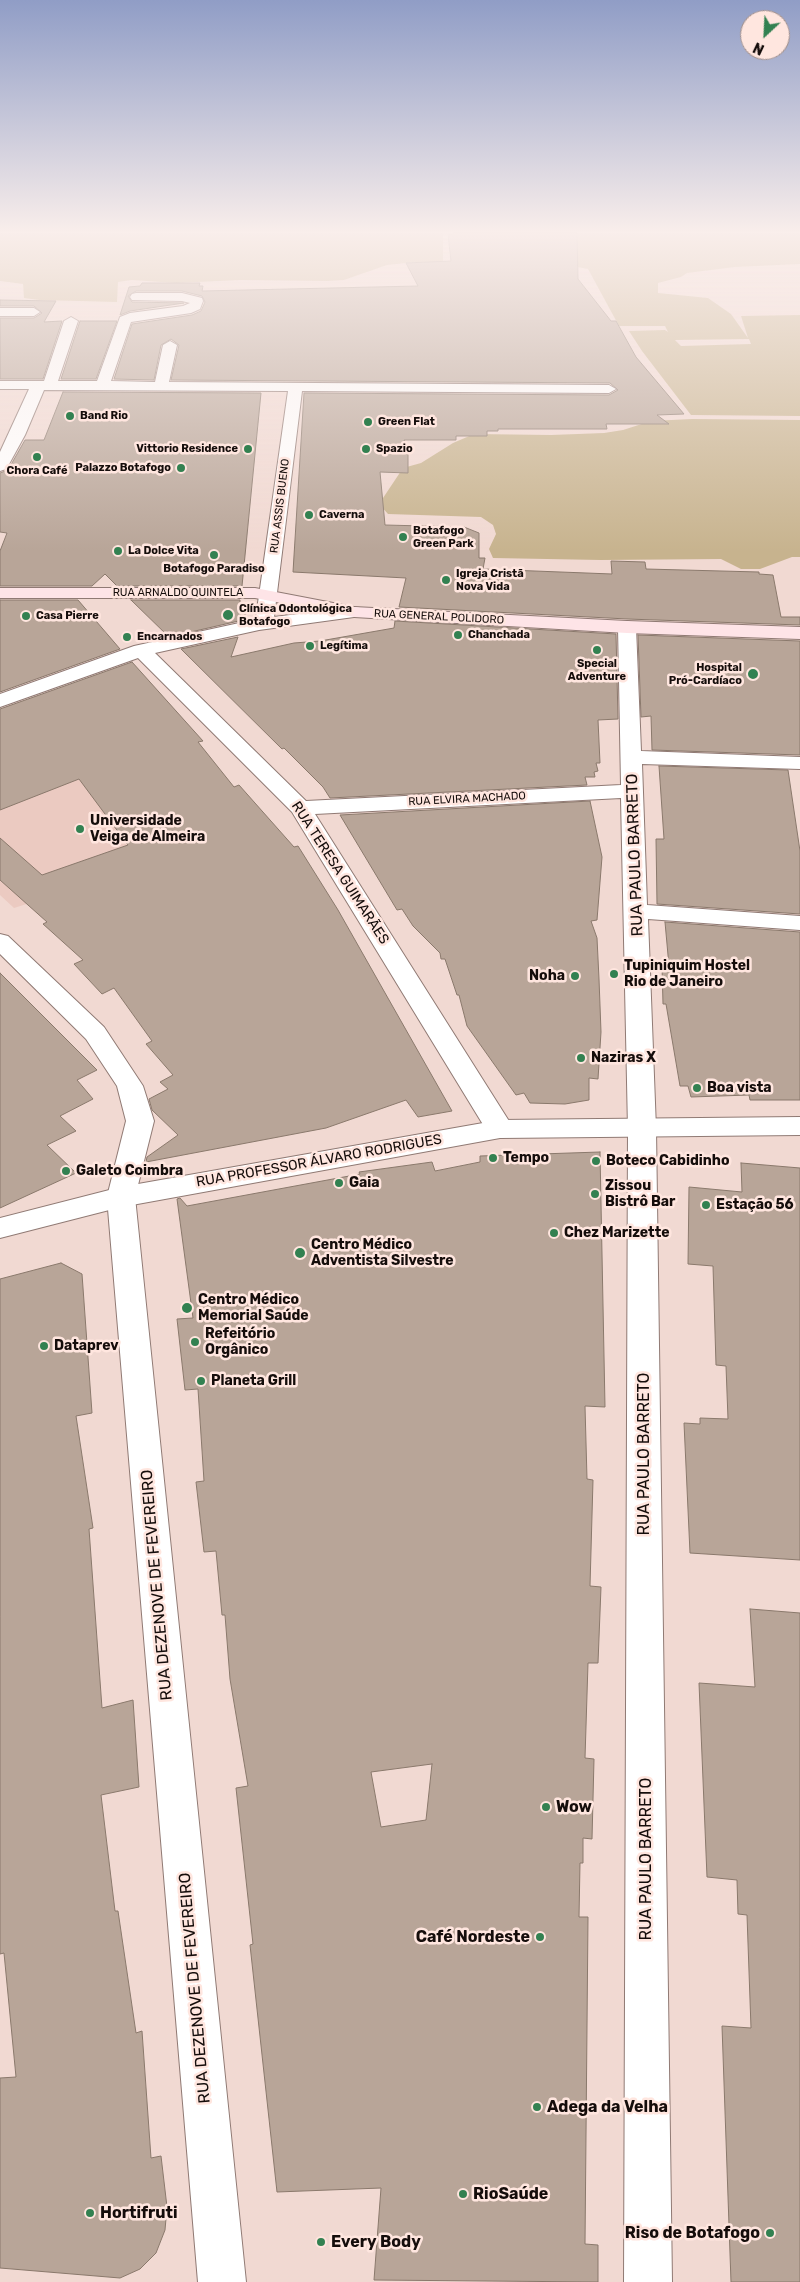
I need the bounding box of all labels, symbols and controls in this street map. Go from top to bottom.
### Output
north arrow [740,10,790,60]
text: N [751,38,767,58]
place label: Band Rio [80,409,128,423]
marker: Band Rio [64,410,76,422]
place label: Green Flat [378,415,435,429]
marker: Green Flat [362,416,374,428]
place label: Vittorio Residence [136,442,238,456]
place label: Spazio [376,442,413,456]
marker: Vittorio Residence [242,443,254,455]
marker: Spazio [360,443,372,455]
marker: Chora Café [31,451,43,463]
street label: RUA ASSIS BUENO [268,458,292,554]
place label: Palazzo Botafogo [75,461,171,475]
marker: Palazzo Botafogo [175,462,187,474]
place label: Chora Café [7,464,67,478]
place label: Caverna [319,508,364,522]
marker: Caverna [303,509,315,521]
place label: Botafogo Green Park [413,524,474,550]
marker: Botafogo Green Park [397,531,409,543]
place label: La Dolce Vita [128,544,199,558]
marker: La Dolce Vita [112,545,124,557]
marker: Botafogo Paradiso [208,549,220,561]
place label: Botafogo Paradiso [163,562,265,576]
place label: Igreja Cristã Nova Vida [456,567,524,593]
marker: Igreja Cristã Nova Vida [440,574,452,586]
street label: RUA ARNALDO QUINTELA [113,586,243,600]
place label: Clínica Odontológica Botafogo [239,602,352,628]
street label: RUA GENERAL POLIDORO [374,607,504,627]
marker: Clínica Odontológica Botafogo [221,608,235,622]
place label: Casa Pierre [36,609,99,623]
marker: Casa Pierre [20,610,32,622]
place label: Chanchada [468,628,530,642]
marker: Chanchada [452,629,464,641]
place label: Encarnados [137,630,202,644]
marker: Encarnados [121,631,133,643]
place label: Legítima [320,639,368,653]
marker: Legítima [304,640,316,652]
marker: Special Adventure [591,644,603,656]
place label: Special Adventure [568,657,626,683]
place label: Hospital Pró-Cardíaco [669,661,742,687]
marker: Hospital Pró-Cardíaco [746,667,760,681]
street label: RUA PAULO BARRETO [623,773,647,937]
street label: RUA ELVIRA MACHADO [408,789,526,809]
street label: RUA TERESA GUIMARÃES [288,799,392,947]
place label: Universidade Veiga de Almeira [90,813,205,846]
marker: Universidade Veiga de Almeira [74,823,86,835]
place label: Tupiniquim Hostel Rio de Janeiro [624,958,750,990]
place label: Noha [529,968,565,984]
marker: Tupiniquim Hostel Rio de Janeiro [608,968,620,980]
marker: Noha [569,970,581,982]
place label: Naziras X [591,1050,656,1066]
marker: Naziras X [575,1052,587,1064]
place label: Boa vista [707,1080,771,1096]
marker: Boa vista [691,1082,703,1094]
street label: RUA PROFESSOR ÁLVARO RODRIGUES [195,1131,443,1191]
place label: Tempo [503,1150,549,1166]
marker: Tempo [487,1152,499,1164]
place label: Boteco Cabidinho [606,1153,729,1169]
marker: Boteco Cabidinho [590,1155,602,1167]
place label: Galeto Coimbra [76,1163,183,1179]
marker: Galeto Coimbra [60,1165,72,1177]
place label: Gaia [349,1175,380,1191]
marker: Gaia [333,1177,345,1189]
place label: Zissou Bistrô Bar [605,1178,675,1210]
marker: Zissou Bistrô Bar [589,1188,601,1200]
place label: Estação 56 [716,1197,794,1213]
marker: Estação 56 [700,1199,712,1211]
place label: Chez Marizette [564,1225,670,1241]
marker: Chez Marizette [548,1227,560,1239]
place label: Centro Médico Adventista Silvestre [311,1237,454,1270]
marker: Centro Médico Adventista Silvestre [293,1246,307,1260]
place label: Centro Médico Memorial Saúde [198,1292,309,1324]
marker: Centro Médico Memorial Saúde [180,1301,194,1315]
place label: Refeitório Orgânico [205,1326,275,1358]
marker: Refeitório Orgânico [189,1336,201,1348]
place label: Dataprev [54,1338,119,1354]
marker: Dataprev [38,1340,50,1352]
place label: Planeta Grill [211,1373,296,1389]
street label: RUA PAULO BARRETO [634,1373,654,1535]
marker: Planeta Grill [195,1375,207,1387]
street label: RUA DEZENOVE DE FEVEREIRO [137,1469,177,1701]
street label: RUA PAULO BARRETO [636,1778,656,1940]
place label: Wow [556,1797,592,1817]
marker: Wow [540,1801,552,1813]
street label: RUA DEZENOVE DE FEVEREIRO [175,1872,215,2104]
place label: Café Nordeste [416,1927,530,1947]
marker: Café Nordeste [534,1931,546,1943]
place label: Adega da Velha [547,2097,668,2117]
marker: Adega da Velha [531,2101,543,2113]
place label: RioSaúde [473,2184,548,2204]
marker: RioSaúde [457,2188,469,2200]
place label: Hortifruti [100,2203,178,2223]
marker: Hortifruti [84,2207,96,2219]
place label: Riso de Botafogo [625,2223,760,2243]
marker: Riso de Botafogo [764,2227,776,2239]
place label: Every Body [331,2232,421,2252]
marker: Every Body [315,2236,327,2248]

